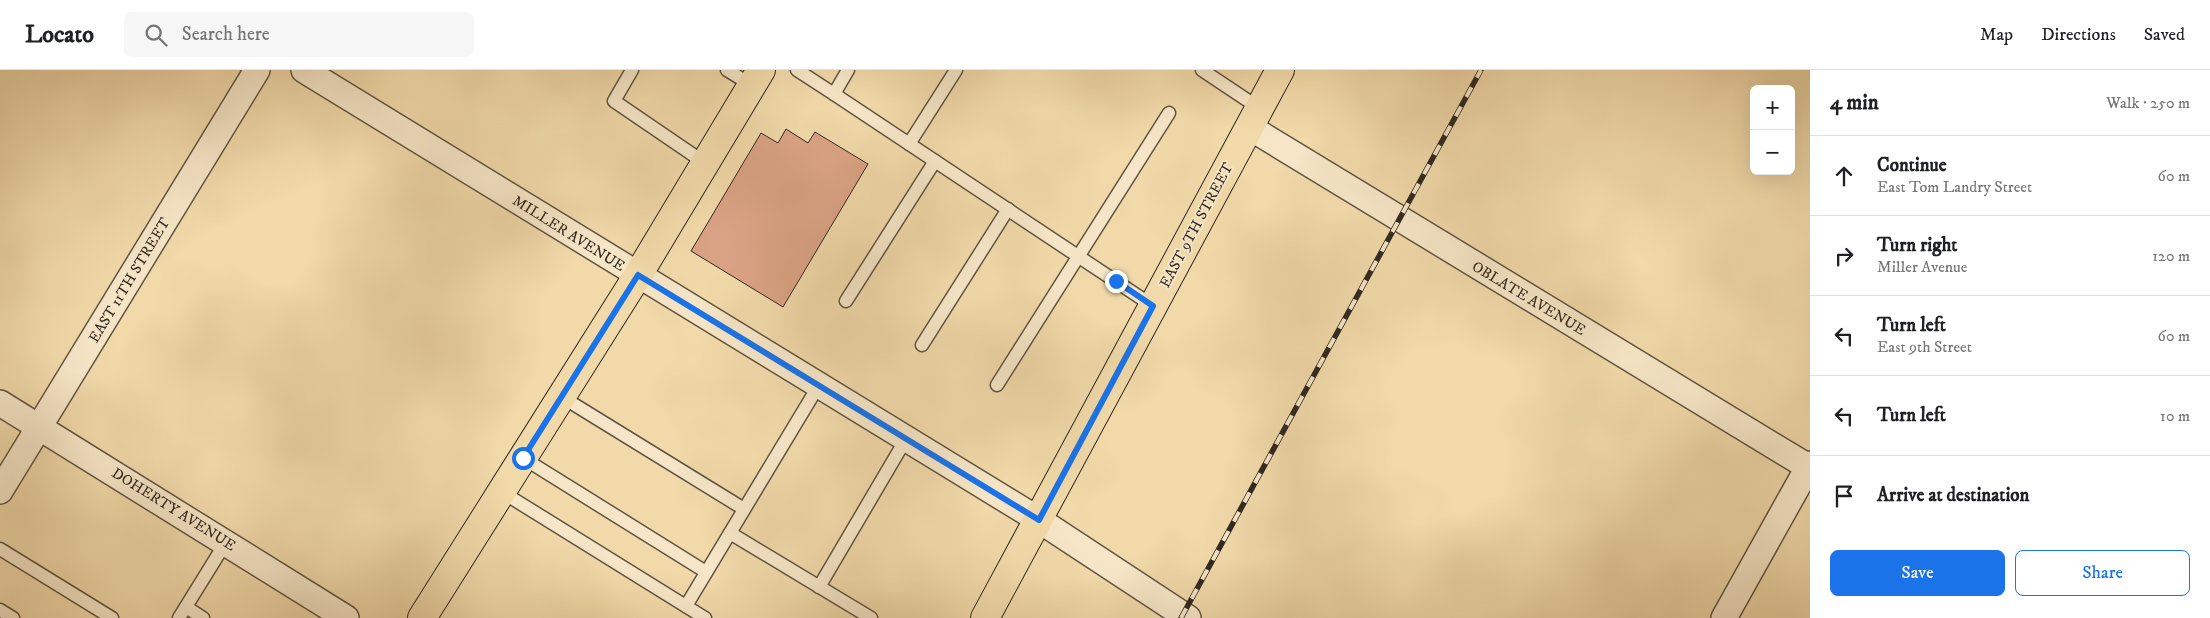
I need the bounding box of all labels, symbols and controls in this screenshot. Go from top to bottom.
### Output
search box [124,12,474,57]
text: Locato [25,20,94,50]
icon: search [142,21,170,49]
text: Search here [182,23,270,46]
text: Map [1980,24,2013,46]
text: Directions [2041,24,2116,46]
text: Saved [2144,24,2185,46]
map controls [1750,85,1795,175]
button: + [1750,85,1795,130]
text: 4 min [1830,90,1879,116]
text: Walk · 250 m [2106,93,2190,113]
button: − [1750,130,1795,175]
text: Continue [1877,154,1947,177]
street label: EAST 9TH STREET [1155,159,1238,291]
icon: ahead [1830,162,1858,190]
text: 60 m [2158,166,2190,186]
text: East Tom Landry Street [1877,177,2032,197]
street label: MILLER AVENUE [509,191,629,276]
street label: EAST 11TH STREET [85,214,175,346]
text: Turn right [1877,234,1957,257]
icon: right [1830,242,1858,270]
text: 120 m [2152,246,2190,266]
street label: OBLATE AVENUE [1469,257,1589,340]
text: Miller Avenue [1877,257,1967,277]
route end [1105,270,1128,293]
text: Turn left [1877,314,1946,337]
icon: left [1830,322,1858,350]
text: 60 m [2158,326,2190,346]
text: East 9th Street [1877,337,1972,357]
icon: left [1830,402,1858,430]
text: Turn left [1877,404,1946,427]
text: 10 m [2160,406,2190,426]
route start [512,447,535,470]
street label: DOHERTY AVENUE [108,464,240,555]
icon: arrive [1830,482,1858,510]
text: Arrive at destination [1877,484,2029,507]
button: Save [1830,550,2005,596]
button: Share [2015,550,2190,596]

